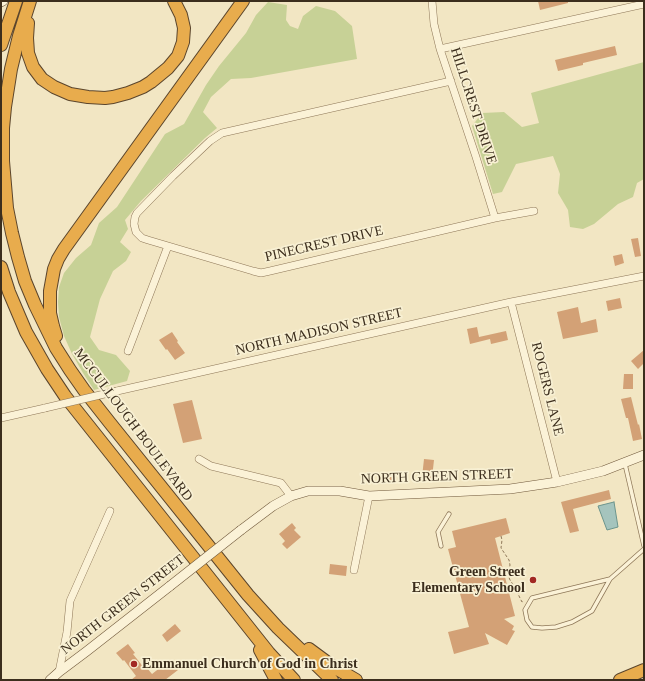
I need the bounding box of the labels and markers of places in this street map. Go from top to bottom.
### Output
place label: Green Street Elementary School [412,564,525,596]
marker: Green Street Elementary School [528,575,538,585]
place label: Emmanuel Church of God in Christ [142,656,358,672]
marker: Emmanuel Church of God in Christ [129,659,139,669]

